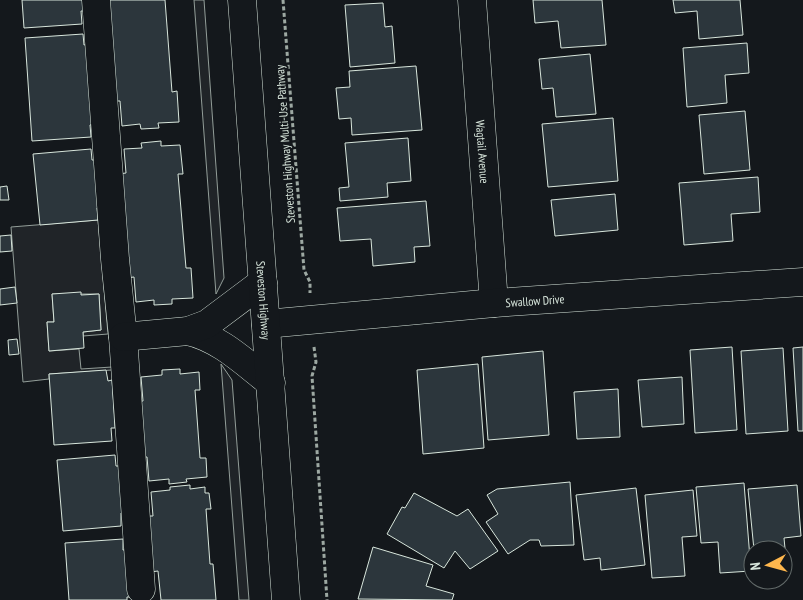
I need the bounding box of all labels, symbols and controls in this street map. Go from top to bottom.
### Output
street label: Steveston Highway Multi-Use Pathway [272,64,298,224]
street label: Wagtail Avenue [473,119,493,184]
street label: Steveston Highway [254,260,274,341]
street label: Swallow Drive [505,291,565,310]
north arrow [743,540,793,590]
text: N [746,562,764,571]

